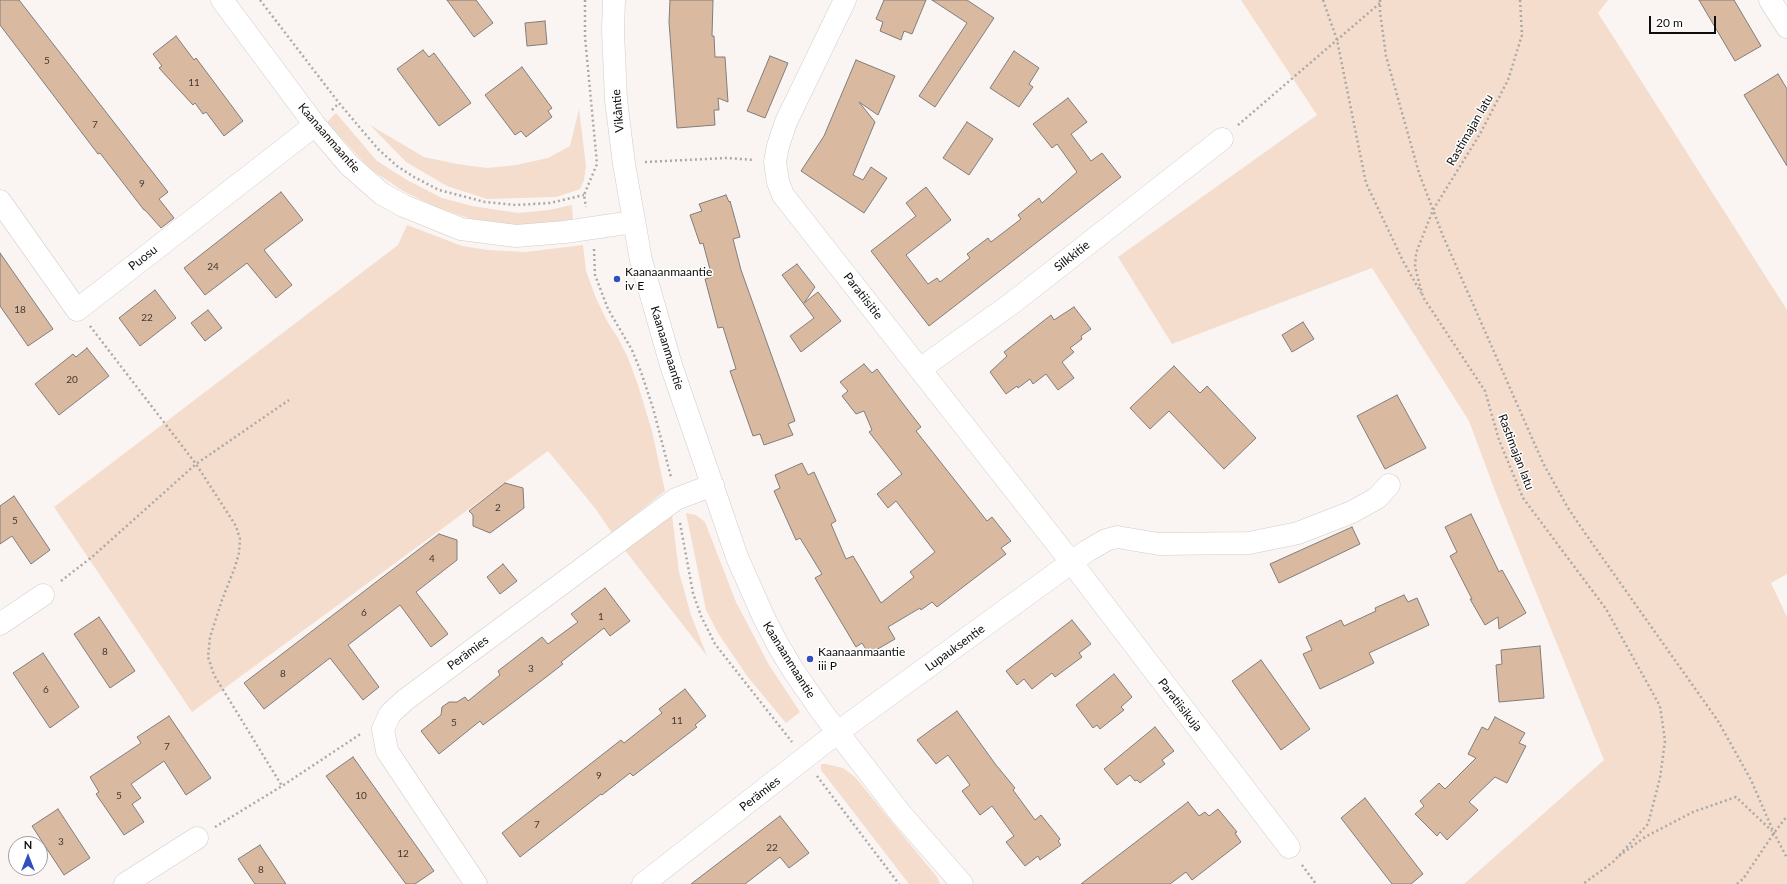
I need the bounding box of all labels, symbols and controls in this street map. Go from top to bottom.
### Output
scale bar [1651,8,1718,34]
text: 20 m [1656,15,1683,30]
house number: 5 [44,55,50,67]
house number: 11 [188,77,200,89]
street label: Vikåntie [609,89,627,133]
street label: Rastimajan latu [1444,92,1496,168]
street label: Kaanaanmaantie [295,100,363,176]
house number: 7 [92,119,98,131]
house number: 9 [139,178,145,190]
street label: Silkkitie [1051,238,1093,274]
street label: Puosu [126,242,160,274]
house number: 24 [207,261,219,273]
place label: Kaanaanmaantie iv E [625,265,712,293]
street label: Paratiisitie [840,270,886,322]
marker: Kaanaanmaantie iv E [612,274,622,284]
house number: 18 [14,304,26,316]
street label: Kaanaanmaantie [647,304,687,392]
house number: 22 [141,312,153,324]
house number: 20 [66,374,78,386]
street label: Rastimajan latu [1495,412,1537,492]
house number: 2 [495,502,501,514]
house number: 5 [12,515,18,527]
house number: 4 [429,553,435,565]
house number: 6 [361,607,367,619]
house number: 1 [598,611,604,623]
street label: Kaanaanmaantie [760,619,818,701]
street label: Lupauksentie [923,622,987,674]
street label: Perämies [445,633,491,673]
place label: Kaanaanmaantie iii P [818,645,905,673]
house number: 8 [102,646,108,658]
marker: Kaanaanmaantie iii P [805,654,815,664]
house number: 3 [528,663,534,675]
house number: 8 [280,668,286,680]
street label: Paratiisikuja [1155,676,1205,734]
house number: 6 [43,684,49,696]
house number: 11 [671,715,683,727]
house number: 5 [451,717,457,729]
house number: 7 [164,741,170,753]
house number: 9 [596,770,602,782]
street label: Perämies [737,774,783,814]
house number: 5 [116,790,122,802]
house number: 10 [355,790,367,802]
house number: 7 [534,819,540,831]
north arrow [8,836,48,876]
house number: 3 [58,836,64,848]
text: N [24,838,32,851]
house number: 22 [766,842,778,854]
house number: 12 [397,848,409,860]
house number: 8 [258,864,264,876]

